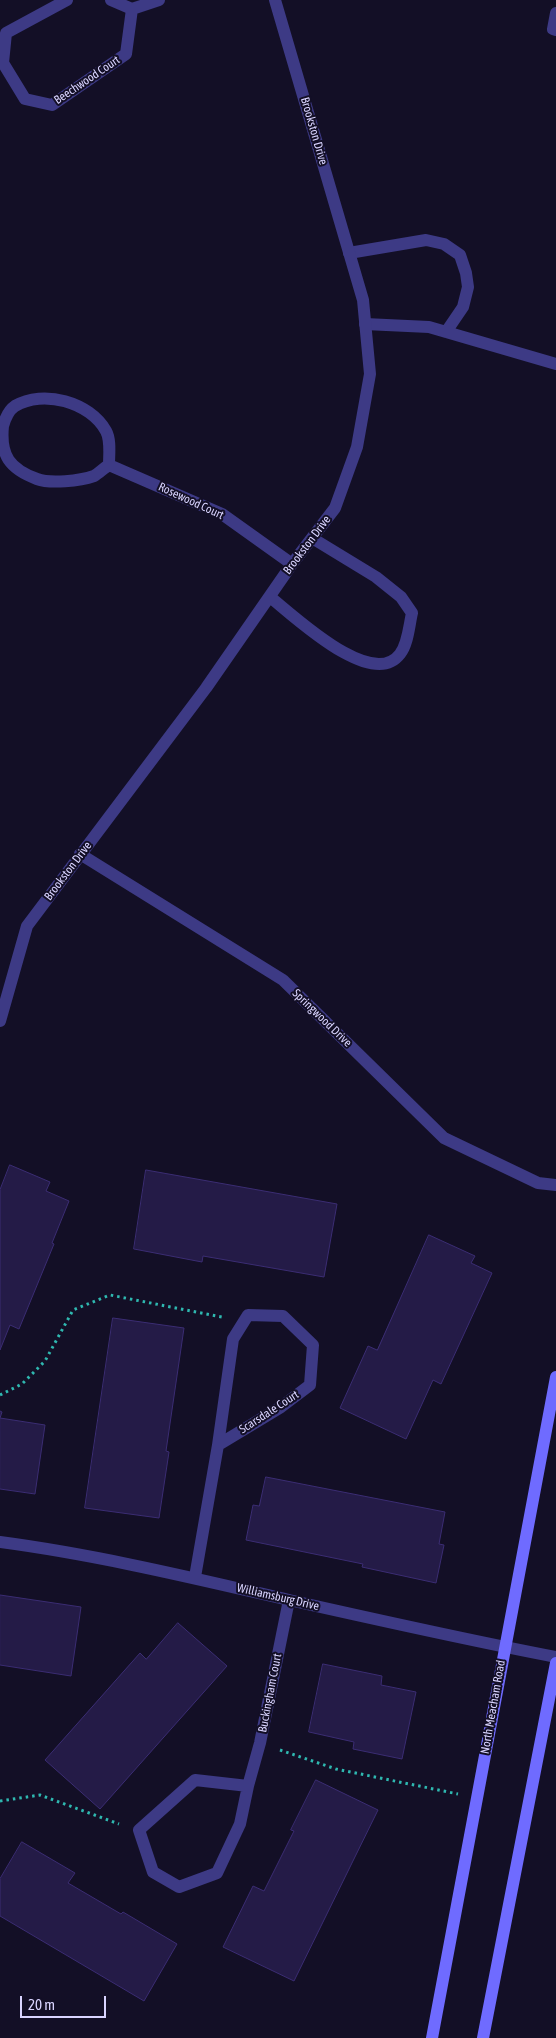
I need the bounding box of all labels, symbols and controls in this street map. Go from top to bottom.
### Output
street label: Beechwood Court [51,53,123,107]
street label: Brookston Drive [297,95,331,167]
street label: Rosewood Court [156,480,226,522]
street label: Brookston Drive [280,513,334,577]
street label: Brookston Drive [41,839,95,903]
street label: Springwood Drive [289,986,355,1050]
street label: Scarsdale Court [237,1387,301,1437]
street label: Williamsburg Drive [236,1581,320,1613]
street label: Buckingham Court [255,1652,285,1734]
street label: North Meacham Road [478,1659,508,1755]
scale bar [22,1986,109,2018]
text: 20 m [28,1996,55,2013]

